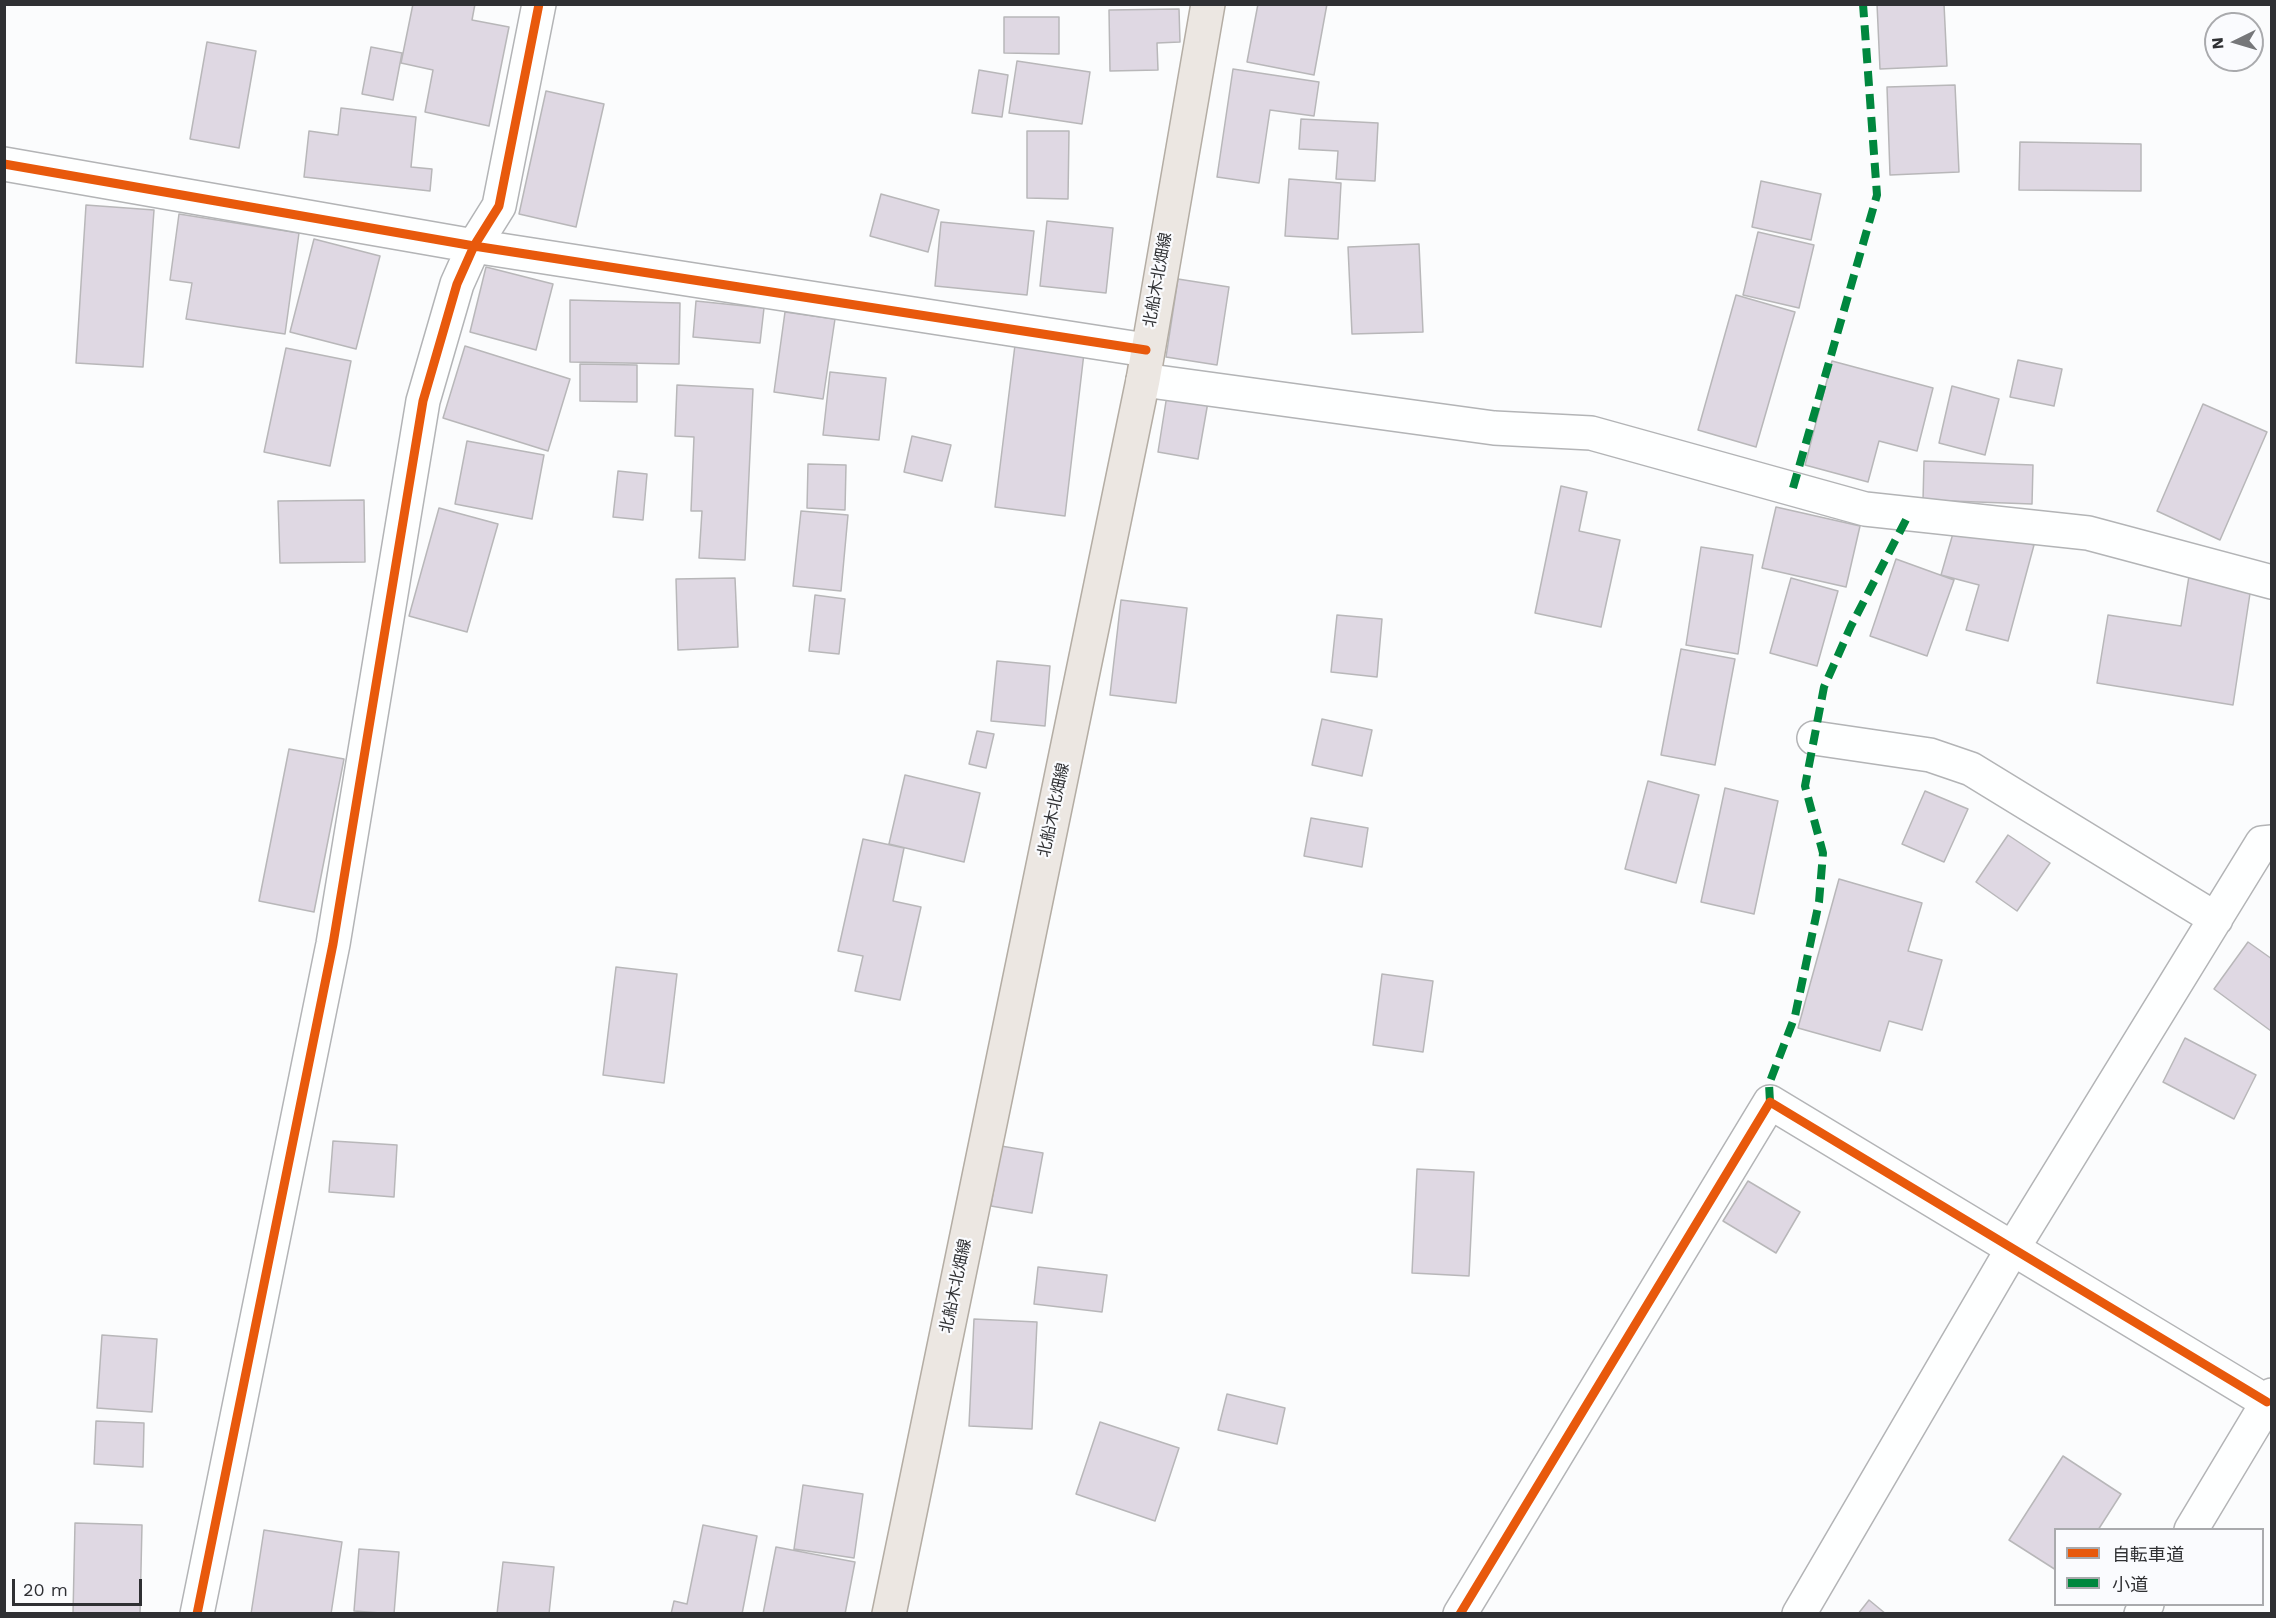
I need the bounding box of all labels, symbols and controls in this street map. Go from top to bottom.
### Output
north arrow [2204,12,2264,72]
text: N [2208,37,2228,50]
street label: 北船木北畑線 [1140,231,1176,329]
street label: 北船木北畑線 [1035,761,1073,859]
street label: 北船木北畑線 [937,1237,975,1335]
legend [2054,1528,2264,1606]
text: 自転車道 [2112,1544,2184,1565]
scale bar [15,1567,146,1605]
text: 小道 [2112,1574,2148,1595]
text: 20 m [23,1579,68,1600]

